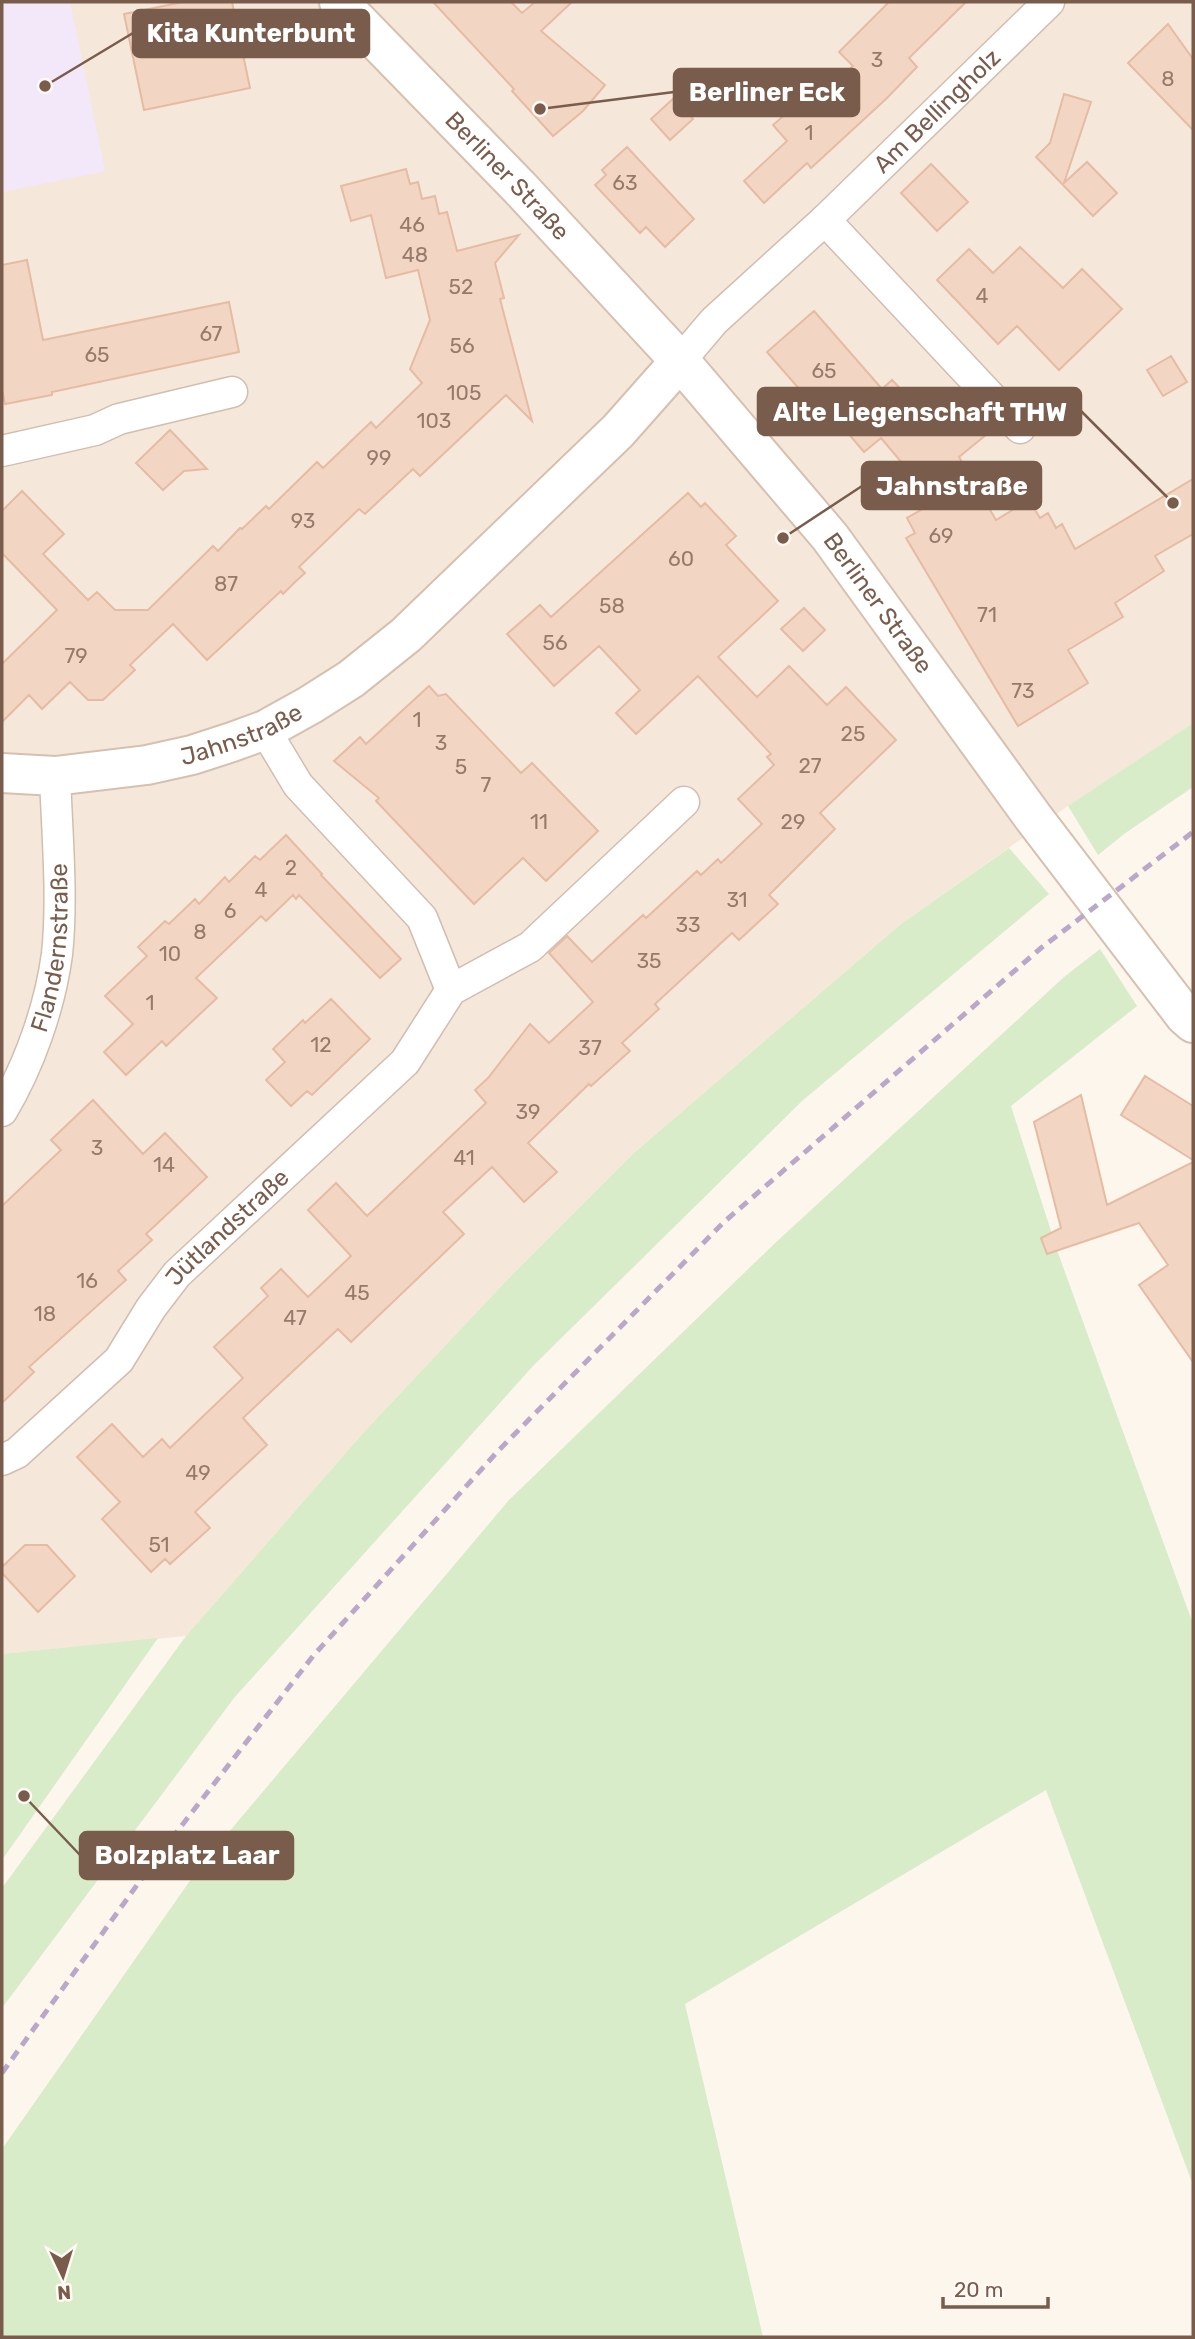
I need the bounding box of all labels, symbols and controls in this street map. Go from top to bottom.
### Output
callout: Kita Kunterbunt [133,10,369,57]
text: Kita Kunterbunt [147,18,355,49]
street label: Am Bellingholz [868,43,1006,179]
house number: 3 [871,47,883,72]
house number: 8 [1161,66,1175,91]
callout: Berliner Eck [674,69,859,116]
text: Berliner Eck [689,77,846,108]
street label: Berliner Straße [440,106,575,246]
house number: 1 [805,120,814,145]
house number: 63 [612,170,638,195]
house number: 46 [399,212,425,237]
house number: 48 [402,242,428,267]
house number: 52 [449,274,473,299]
house number: 4 [975,283,989,308]
house number: 67 [200,321,223,346]
house number: 56 [449,333,475,358]
house number: 65 [84,342,110,367]
house number: 65 [811,358,837,383]
house number: 105 [447,380,481,405]
callout: Alte Liegenschaft THW [758,388,1081,435]
text: Alte Liegenschaft THW [773,397,1067,428]
house number: 103 [417,408,451,433]
house number: 99 [367,445,391,470]
callout: Jahnstraße [862,462,1041,509]
text: Jahnstraße [876,471,1028,502]
house number: 93 [291,508,315,533]
house number: 69 [928,523,954,548]
street label: Berliner Straße [818,527,938,679]
house number: 60 [668,546,694,571]
house number: 87 [214,571,238,596]
house number: 58 [599,593,625,618]
house number: 71 [977,602,997,627]
house number: 56 [542,630,568,655]
house number: 79 [64,643,88,668]
house number: 73 [1011,678,1035,703]
street label: Jahnstraße [178,698,307,771]
house number: 1 [413,707,422,732]
house number: 25 [841,721,865,746]
house number: 3 [435,730,447,755]
house number: 27 [798,753,822,778]
house number: 5 [455,754,467,779]
house number: 7 [481,772,492,797]
house number: 11 [530,809,548,834]
house number: 29 [781,809,805,834]
house number: 2 [285,855,297,880]
street label: Flandernstraße [25,863,74,1036]
house number: 4 [254,877,268,902]
house number: 31 [726,887,748,912]
house number: 6 [224,898,236,923]
house number: 33 [675,912,701,937]
house number: 8 [193,919,207,944]
house number: 10 [159,941,181,966]
house number: 35 [636,948,662,973]
house number: 1 [146,990,155,1015]
house number: 12 [310,1032,332,1057]
house number: 37 [578,1035,602,1060]
house number: 39 [515,1099,541,1124]
house number: 3 [91,1135,103,1160]
house number: 41 [453,1145,475,1170]
house number: 14 [153,1152,175,1177]
street label: Jütlandstraße [159,1163,295,1291]
house number: 16 [76,1268,98,1293]
house number: 45 [344,1280,370,1305]
house number: 18 [34,1301,56,1326]
house number: 47 [283,1305,307,1330]
house number: 49 [185,1460,211,1485]
house number: 51 [148,1532,170,1557]
callout: Bolzplatz Laar [80,1832,293,1879]
text: Bolzplatz Laar [94,1840,280,1871]
north arrow [28,2241,98,2311]
scale bar [943,2266,1048,2310]
text: 20 m [954,2277,1003,2302]
text: N [57,2281,72,2304]

